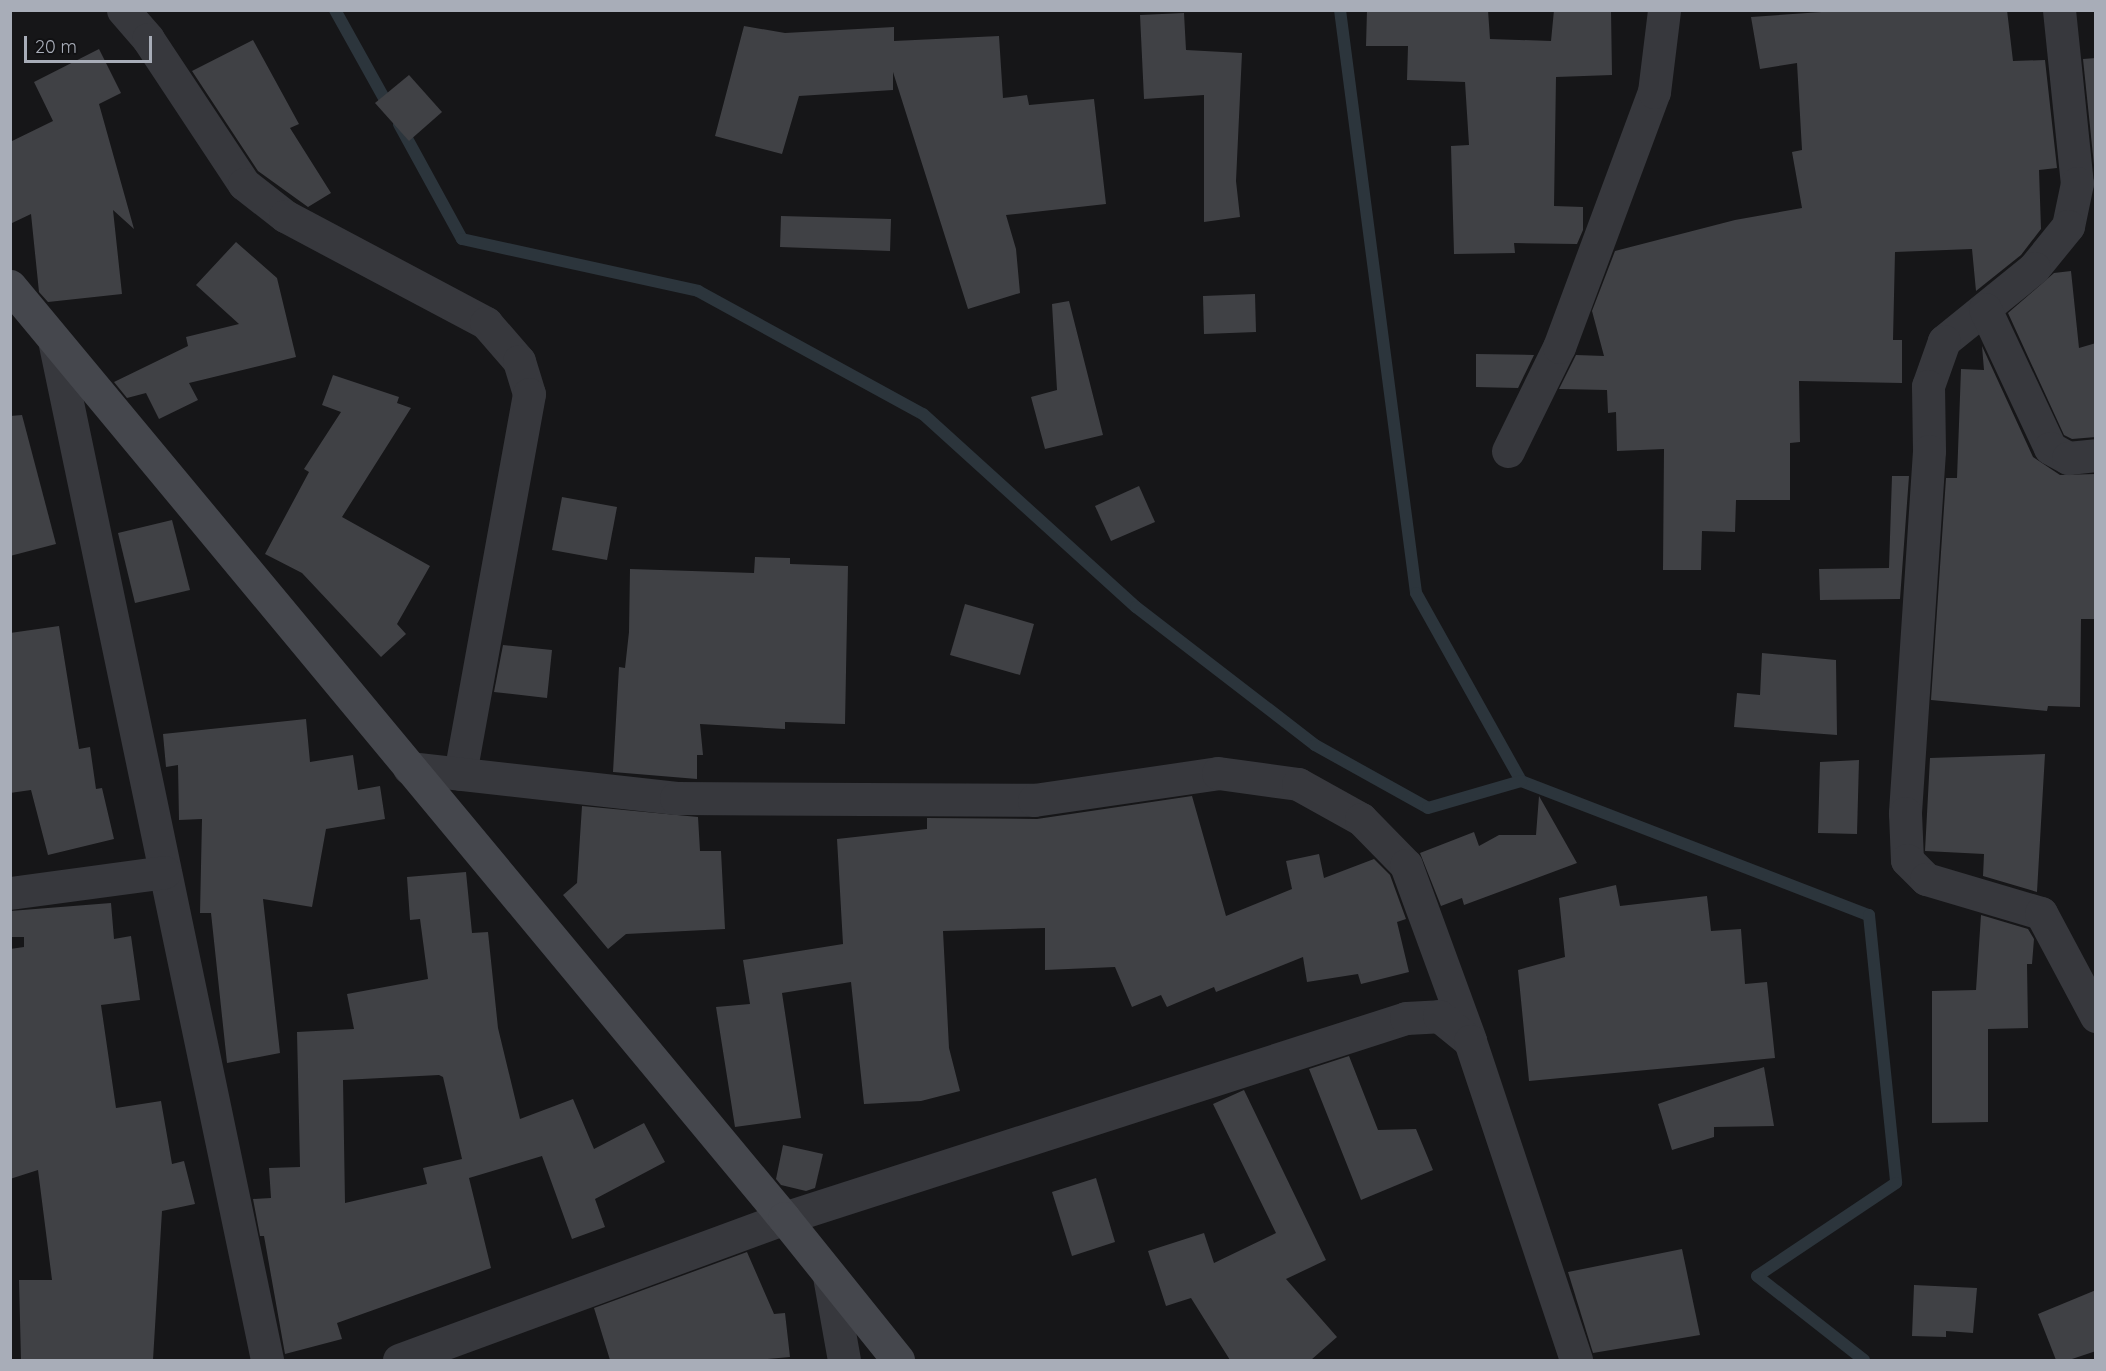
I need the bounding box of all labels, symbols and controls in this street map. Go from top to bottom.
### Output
scale bar [27,24,154,62]
text: 20 m [35,35,77,58]

